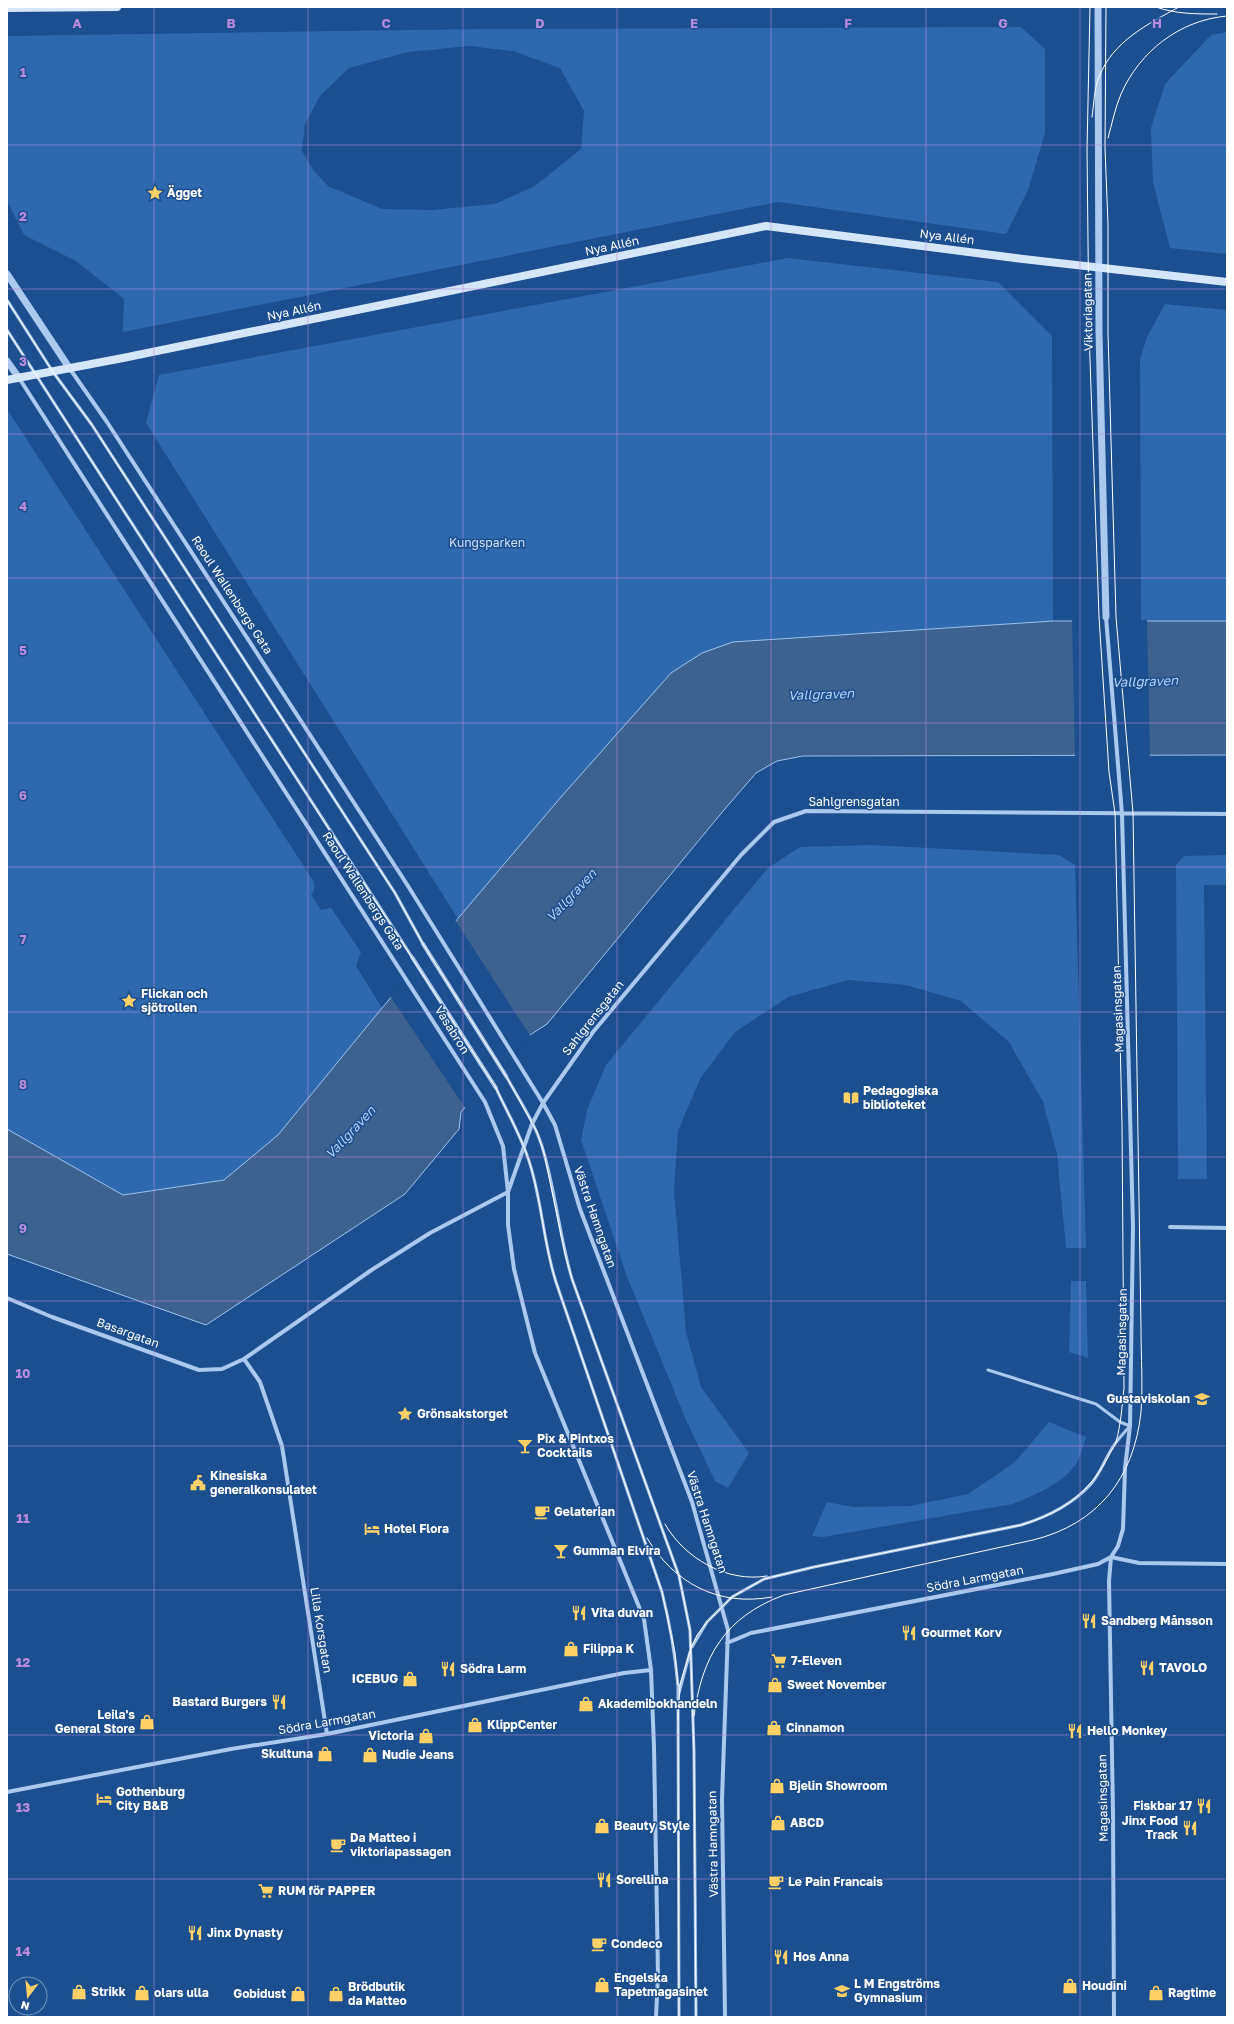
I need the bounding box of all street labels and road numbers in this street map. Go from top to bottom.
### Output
street label: Nya Allén [919,226,975,247]
street label: Nya Allén [583,232,640,259]
street label: Viktoriagatan [1079,273,1096,351]
street label: Nya Allén [265,297,322,324]
street label: Raoul Wallenbergs Gata [188,533,276,657]
street label: Sahlgrensgatan [808,794,900,809]
street label: Raoul Wallenbergs Gata [319,829,407,953]
street label: Magasinsgatan [1108,965,1127,1053]
street label: Sahlgrensgatan [559,977,627,1058]
street label: Vasabron [432,1003,473,1057]
street label: Västra Hamngatan [571,1164,620,1270]
street label: Magasinsgatan [1113,1288,1130,1376]
street label: Basargatan [95,1314,162,1351]
street label: Västra Hamngatan [684,1469,731,1575]
street label: Södra Larmgatan [925,1562,1025,1595]
street label: Lilla Korsgatan [307,1586,336,1674]
street label: Södra Larmgatan [277,1706,377,1737]
street label: Magasinsgatan [1094,1754,1111,1842]
street label: Västra Hamngatan [704,1791,721,1897]

